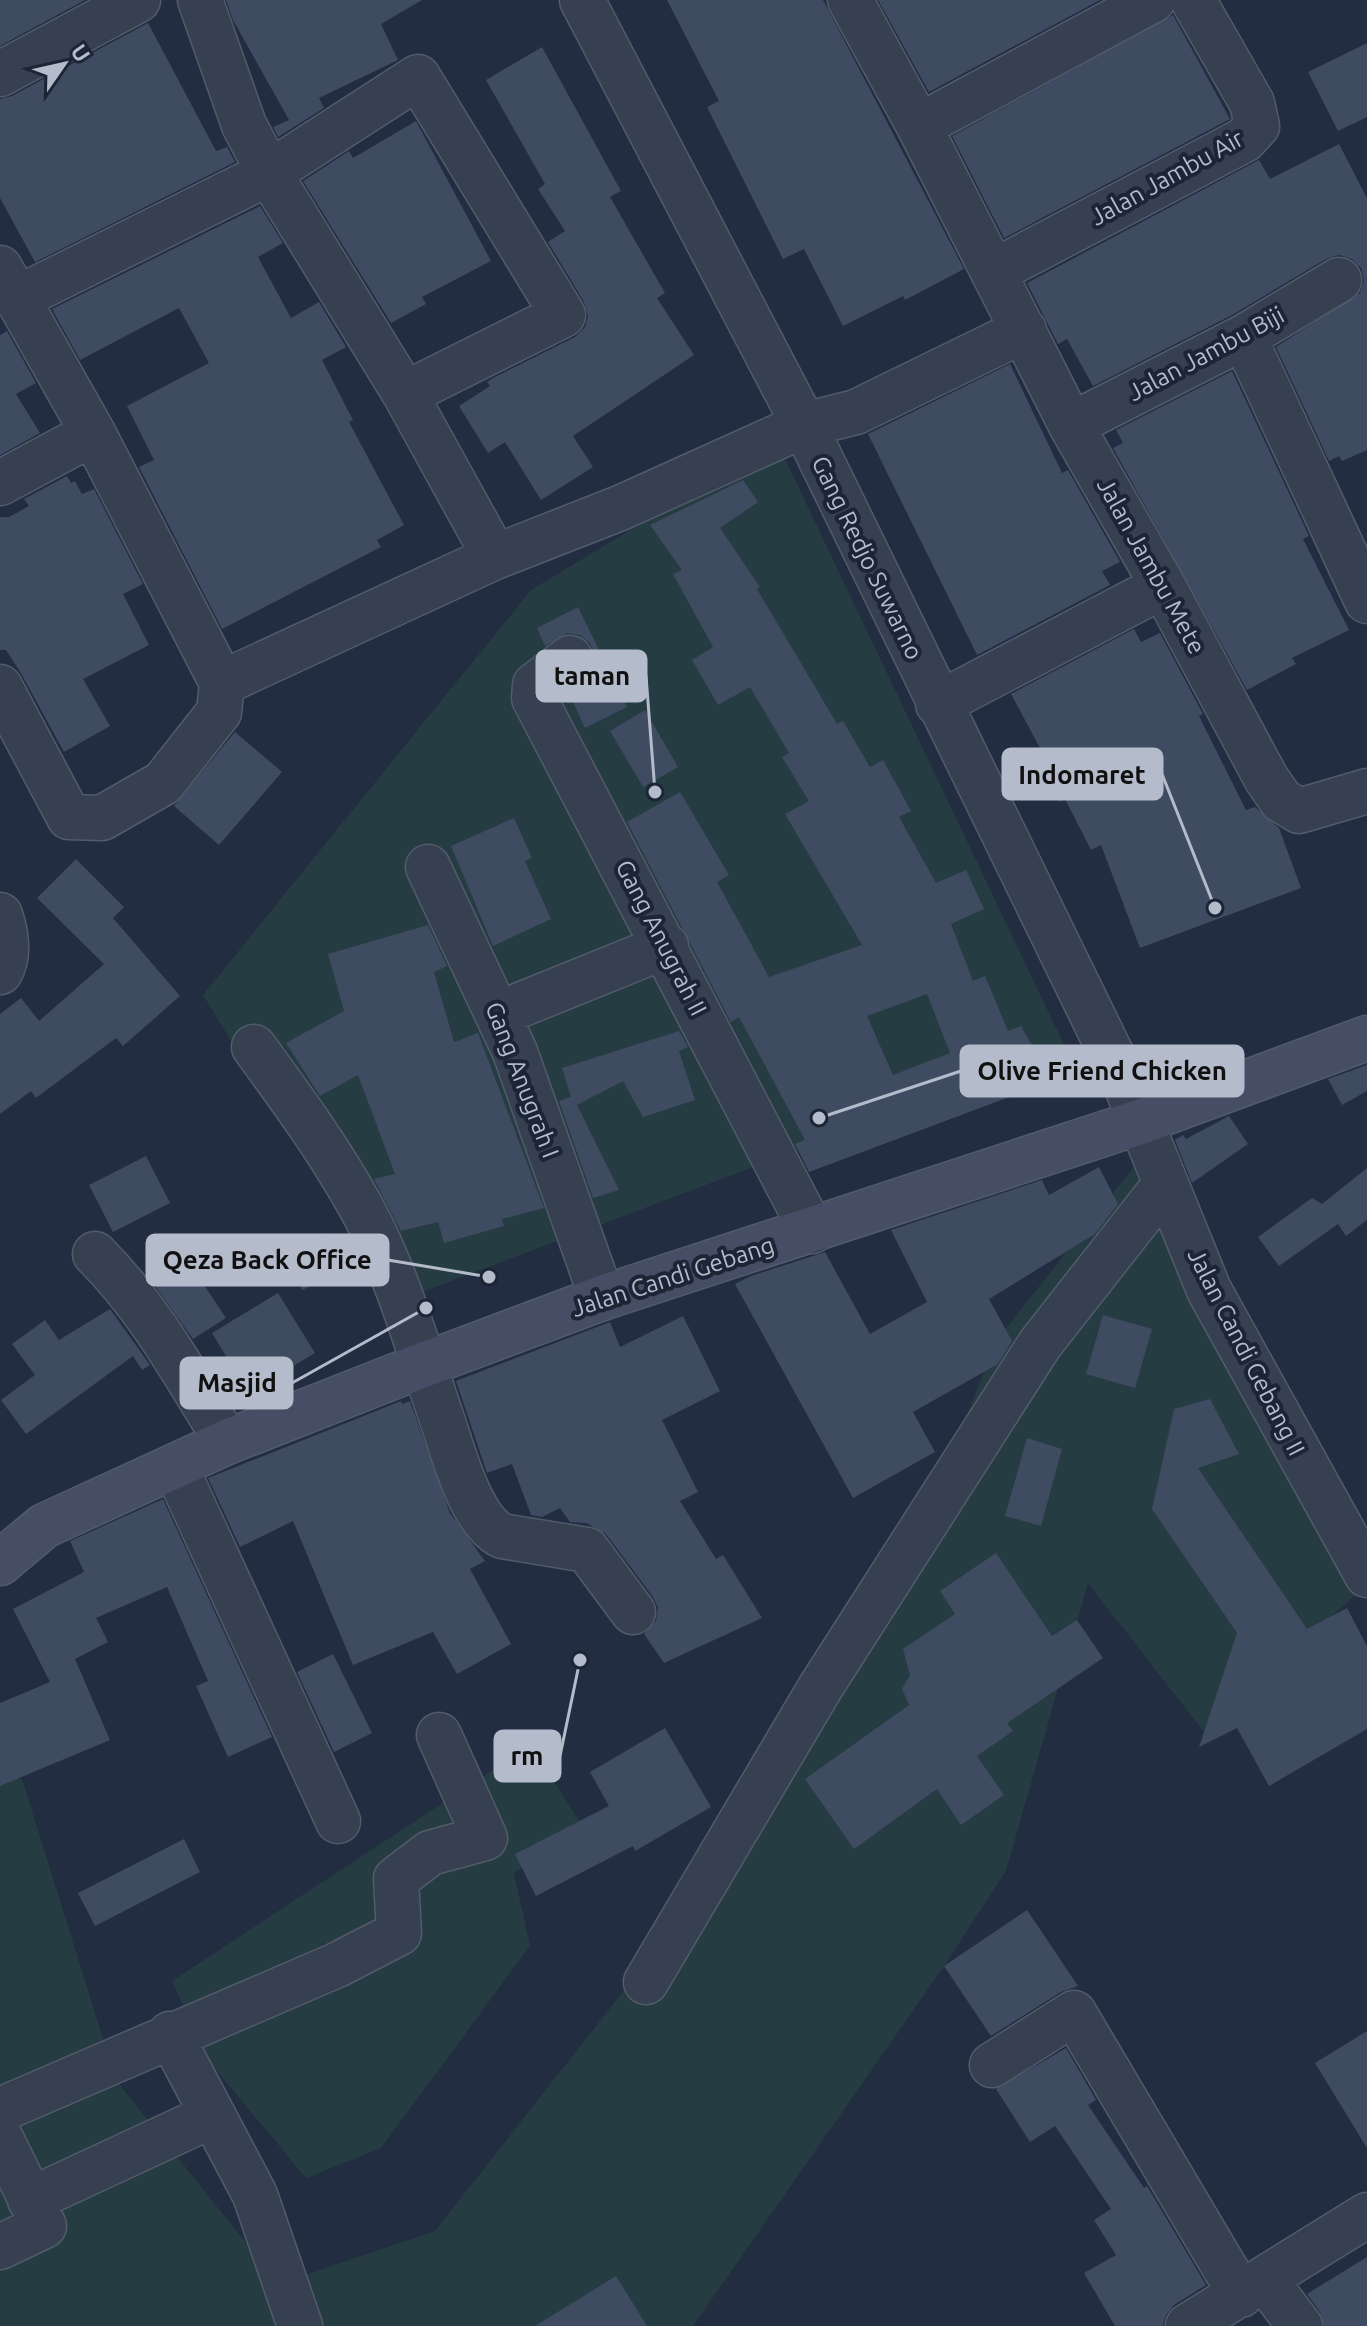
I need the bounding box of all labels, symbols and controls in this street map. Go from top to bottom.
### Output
north arrow [24,24,104,104]
text: U [66,39,96,66]
street label: Jalan Jambu Air [1086,124,1248,231]
street label: Jalan Jambu Biji [1123,301,1288,406]
street label: Gang Redjo Suwarno [806,452,928,664]
street label: Jalan Jambu Mete [1092,473,1211,658]
callout: taman [537,651,646,701]
text: taman [554,661,630,690]
callout: Indomaret [1003,749,1162,799]
text: Indomaret [1018,760,1146,789]
street label: Gang Anugrah II [611,855,712,1020]
street label: Gang Anugrah I [480,998,565,1162]
callout: Olive Friend Chicken [961,1046,1243,1096]
text: Olive Friend Chicken [977,1056,1227,1085]
street label: Jalan Candi Gebang [568,1231,777,1322]
callout: Qeza Back Office [147,1235,388,1285]
street label: Jalan Candi Gebang II [1182,1244,1310,1460]
text: Qeza Back Office [162,1245,372,1274]
callout: Masjid [181,1358,292,1408]
text: Masjid [197,1368,277,1397]
callout: rm [495,1731,560,1781]
text: rm [510,1741,544,1770]

